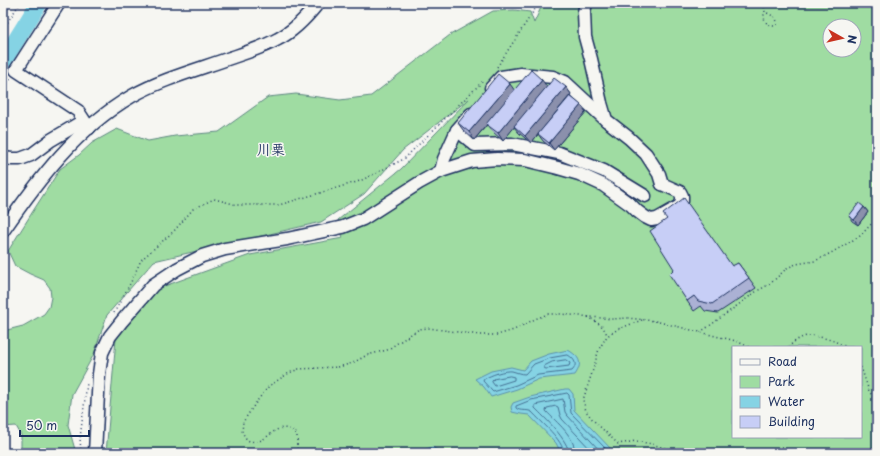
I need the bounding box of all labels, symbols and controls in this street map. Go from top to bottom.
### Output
north arrow [822,18,862,58]
text: N [843,34,861,45]
district label: 川栗 [257,139,285,160]
legend [732,346,862,438]
text: Road [768,352,797,370]
text: Park [768,372,795,390]
text: Water [768,392,805,410]
scale bar [20,412,89,438]
text: Building [768,412,815,430]
text: 50 m [26,416,57,434]

